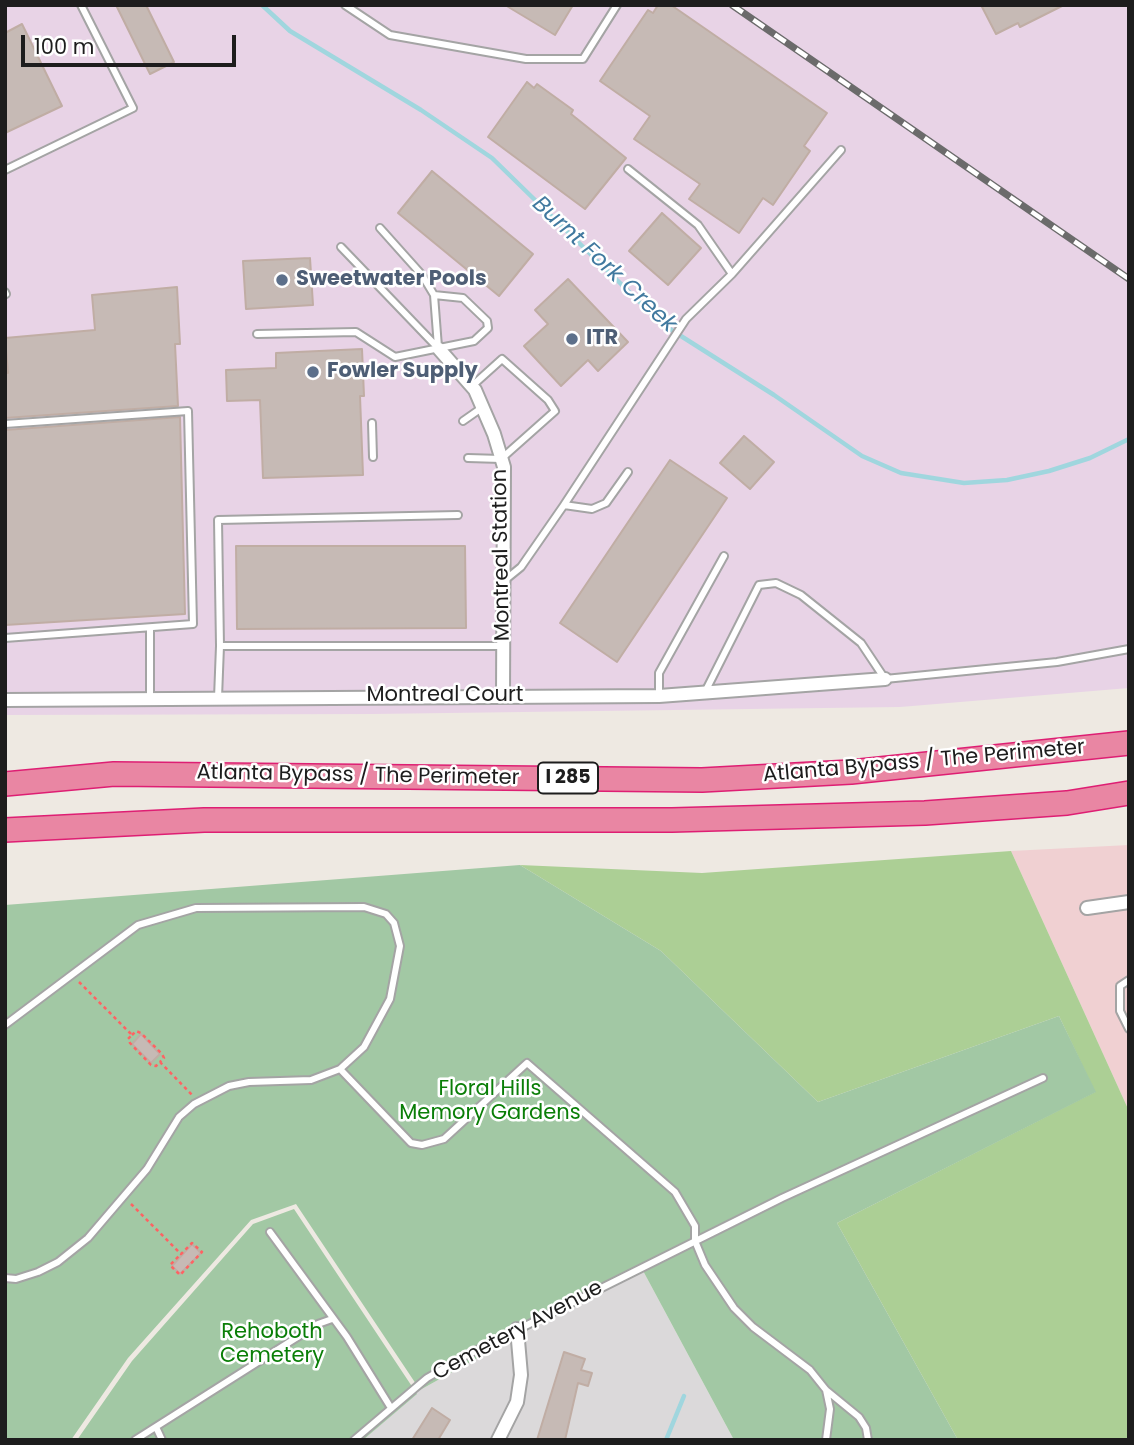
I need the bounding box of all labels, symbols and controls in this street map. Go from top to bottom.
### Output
scale bar [24,21,240,65]
text: 100 m [34,32,94,61]
water label: Burnt Fork Creek [526,191,682,339]
place label: Sweetwater Pools [296,267,487,293]
marker: Sweetwater Pools [274,272,290,288]
place label: ITR [586,326,618,352]
marker: ITR [564,331,580,347]
place label: Fowler Supply [327,359,478,385]
marker: Fowler Supply [305,364,321,380]
street label: Montreal Station [488,469,516,641]
street label: Montreal Court [367,683,523,709]
street label: Atlanta Bypass / The Perimeter [762,735,1086,789]
street label: Atlanta Bypass / The Perimeter [196,761,520,791]
road number: I 285 [538,762,598,793]
park label: Floral Hills Memory Gardens [399,1077,581,1127]
street label: Cemetery Avenue [429,1276,607,1386]
park label: Rehoboth Cemetery [220,1320,324,1370]

